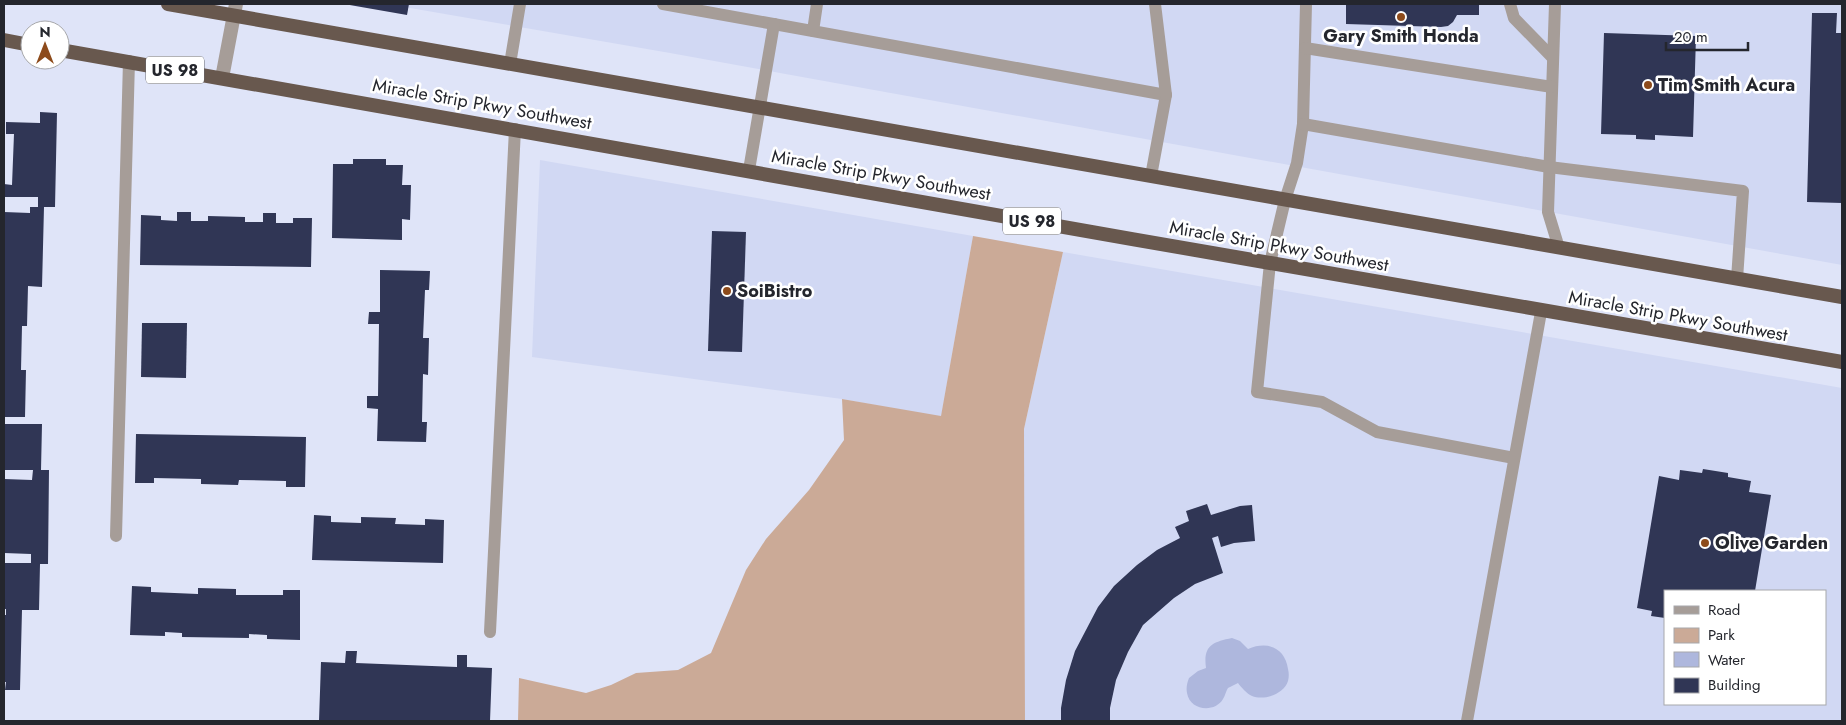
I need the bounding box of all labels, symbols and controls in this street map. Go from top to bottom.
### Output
marker: Gary Smith Honda [1395,11,1407,23]
north arrow [20,20,70,70]
scale bar [1666,20,1748,52]
text: N [39,22,51,42]
place label: Gary Smith Honda [1323,23,1479,49]
text: 20 m [1674,26,1708,48]
road number: US 98 [146,56,204,84]
street label: Miracle Strip Pkwy Southwest [370,72,594,136]
place label: Tim Smith Acura [1658,72,1795,98]
marker: Tim Smith Acura [1642,79,1654,91]
street label: Miracle Strip Pkwy Southwest [769,143,993,207]
road number: US 98 [1003,208,1061,235]
street label: Miracle Strip Pkwy Southwest [1167,214,1391,278]
place label: SoiBistro [737,278,813,304]
street label: Miracle Strip Pkwy Southwest [1566,284,1790,348]
marker: SoiBistro [721,285,733,297]
place label: Olive Garden [1715,530,1828,556]
marker: Olive Garden [1699,537,1711,549]
legend [1664,590,1826,705]
text: Road [1708,599,1740,621]
text: Park [1708,624,1735,646]
text: Water [1708,649,1746,671]
text: Building [1708,674,1760,696]

